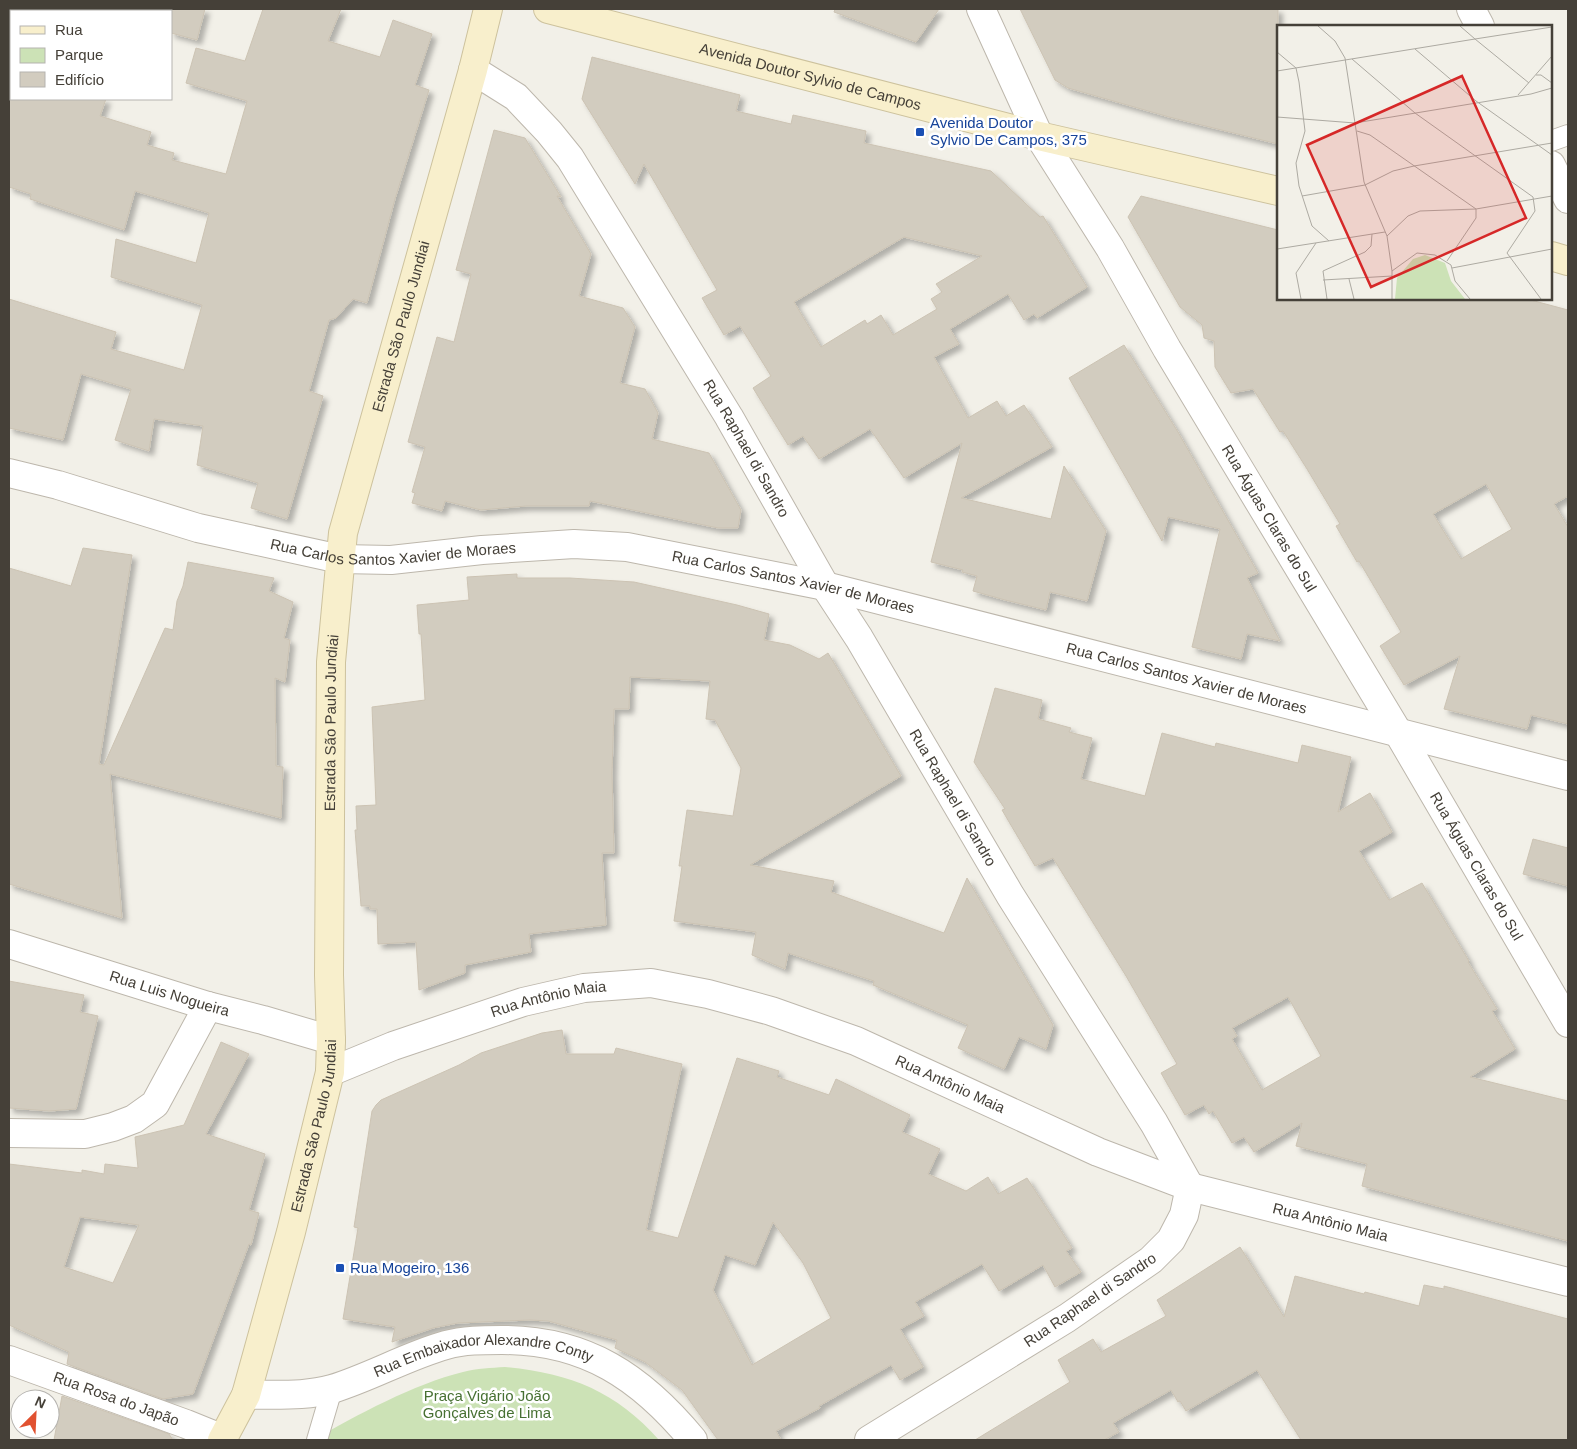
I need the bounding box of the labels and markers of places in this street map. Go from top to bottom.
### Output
place label: Avenida Doutor Sylvio De Campos, 375 [930,114,1087,148]
marker: Avenida Doutor Sylvio De Campos, 375 [914,126,926,138]
place label: Rua Mogeiro, 136 [350,1259,469,1276]
marker: Rua Mogeiro, 136 [334,1262,346,1274]

